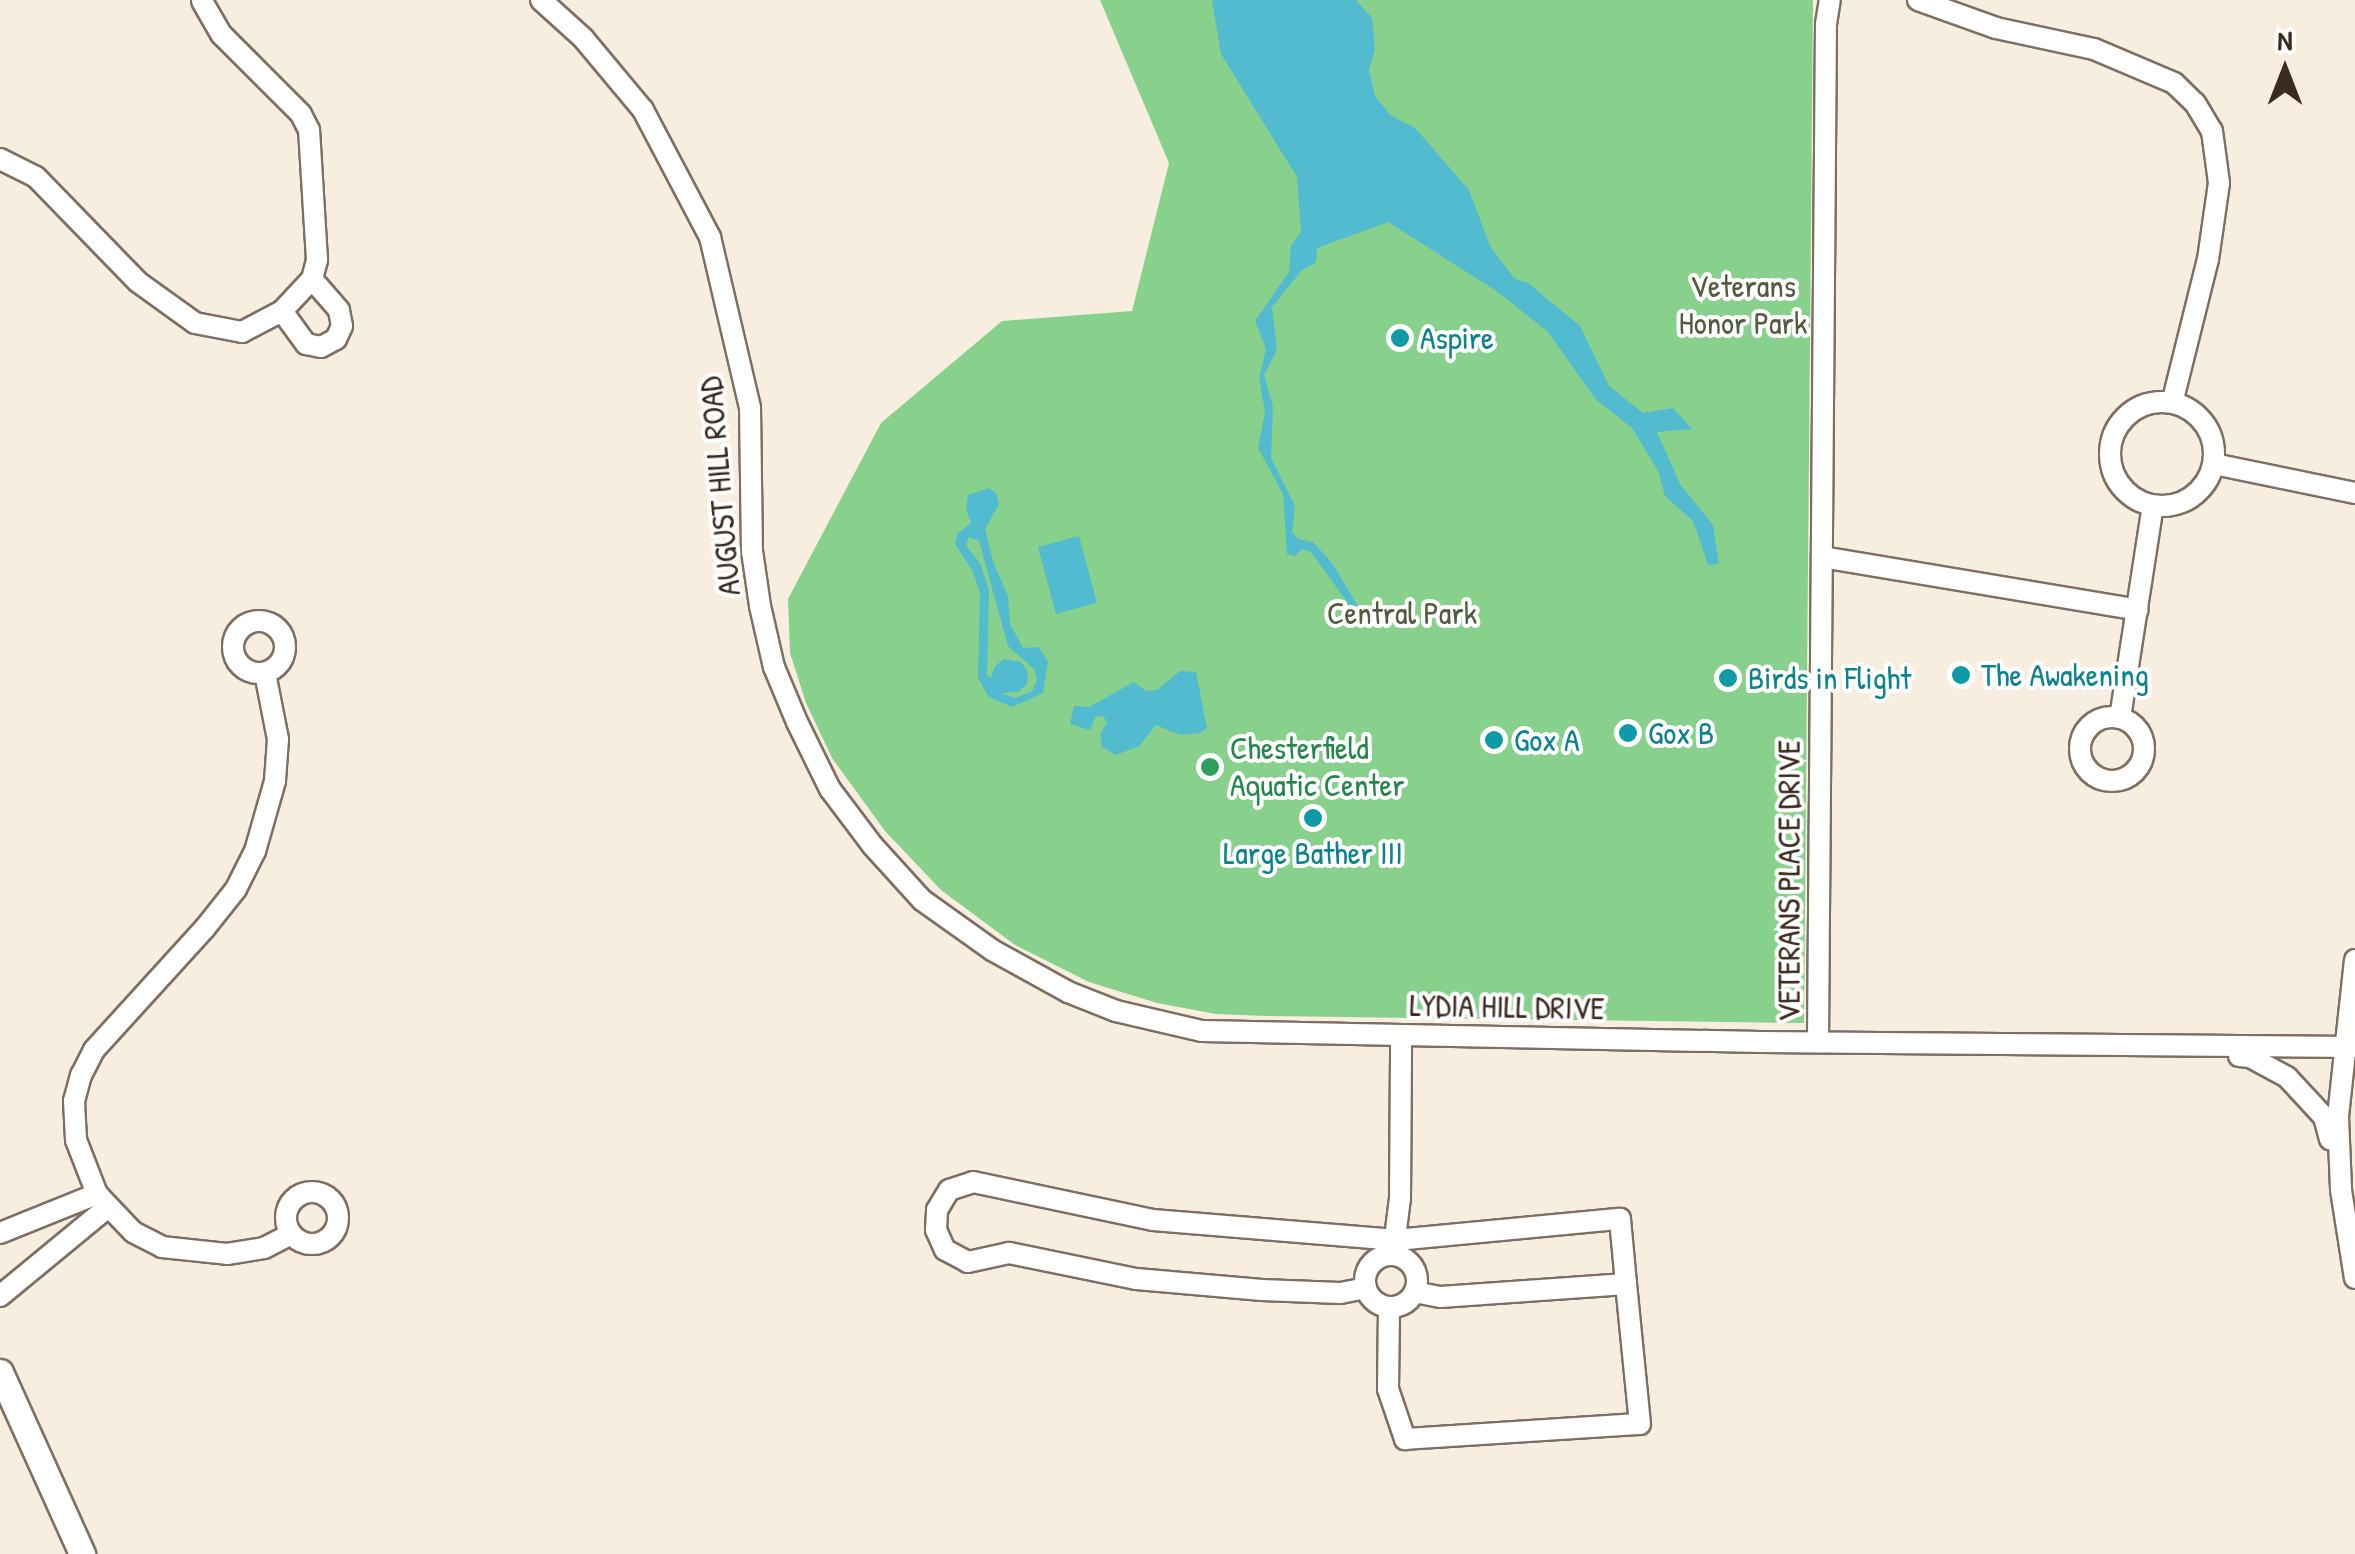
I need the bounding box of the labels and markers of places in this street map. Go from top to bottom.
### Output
place label: Aspire [1420,319,1494,357]
marker: Aspire [1389,327,1411,349]
place label: The Awakening [1981,656,2149,694]
place label: Birds in Flight [1748,659,1911,697]
marker: The Awakening [1950,664,1972,686]
marker: Birds in Flight [1717,667,1739,689]
place label: Gox B [1648,714,1714,752]
place label: Gox A [1514,721,1580,759]
marker: Gox B [1617,722,1639,744]
marker: Gox A [1483,729,1505,751]
place label: Chesterfield Aquatic Center [1230,730,1405,805]
marker: Chesterfield Aquatic Center [1199,756,1221,778]
marker: Large Bather III [1302,807,1324,829]
place label: Large Bather III [1223,834,1403,872]

